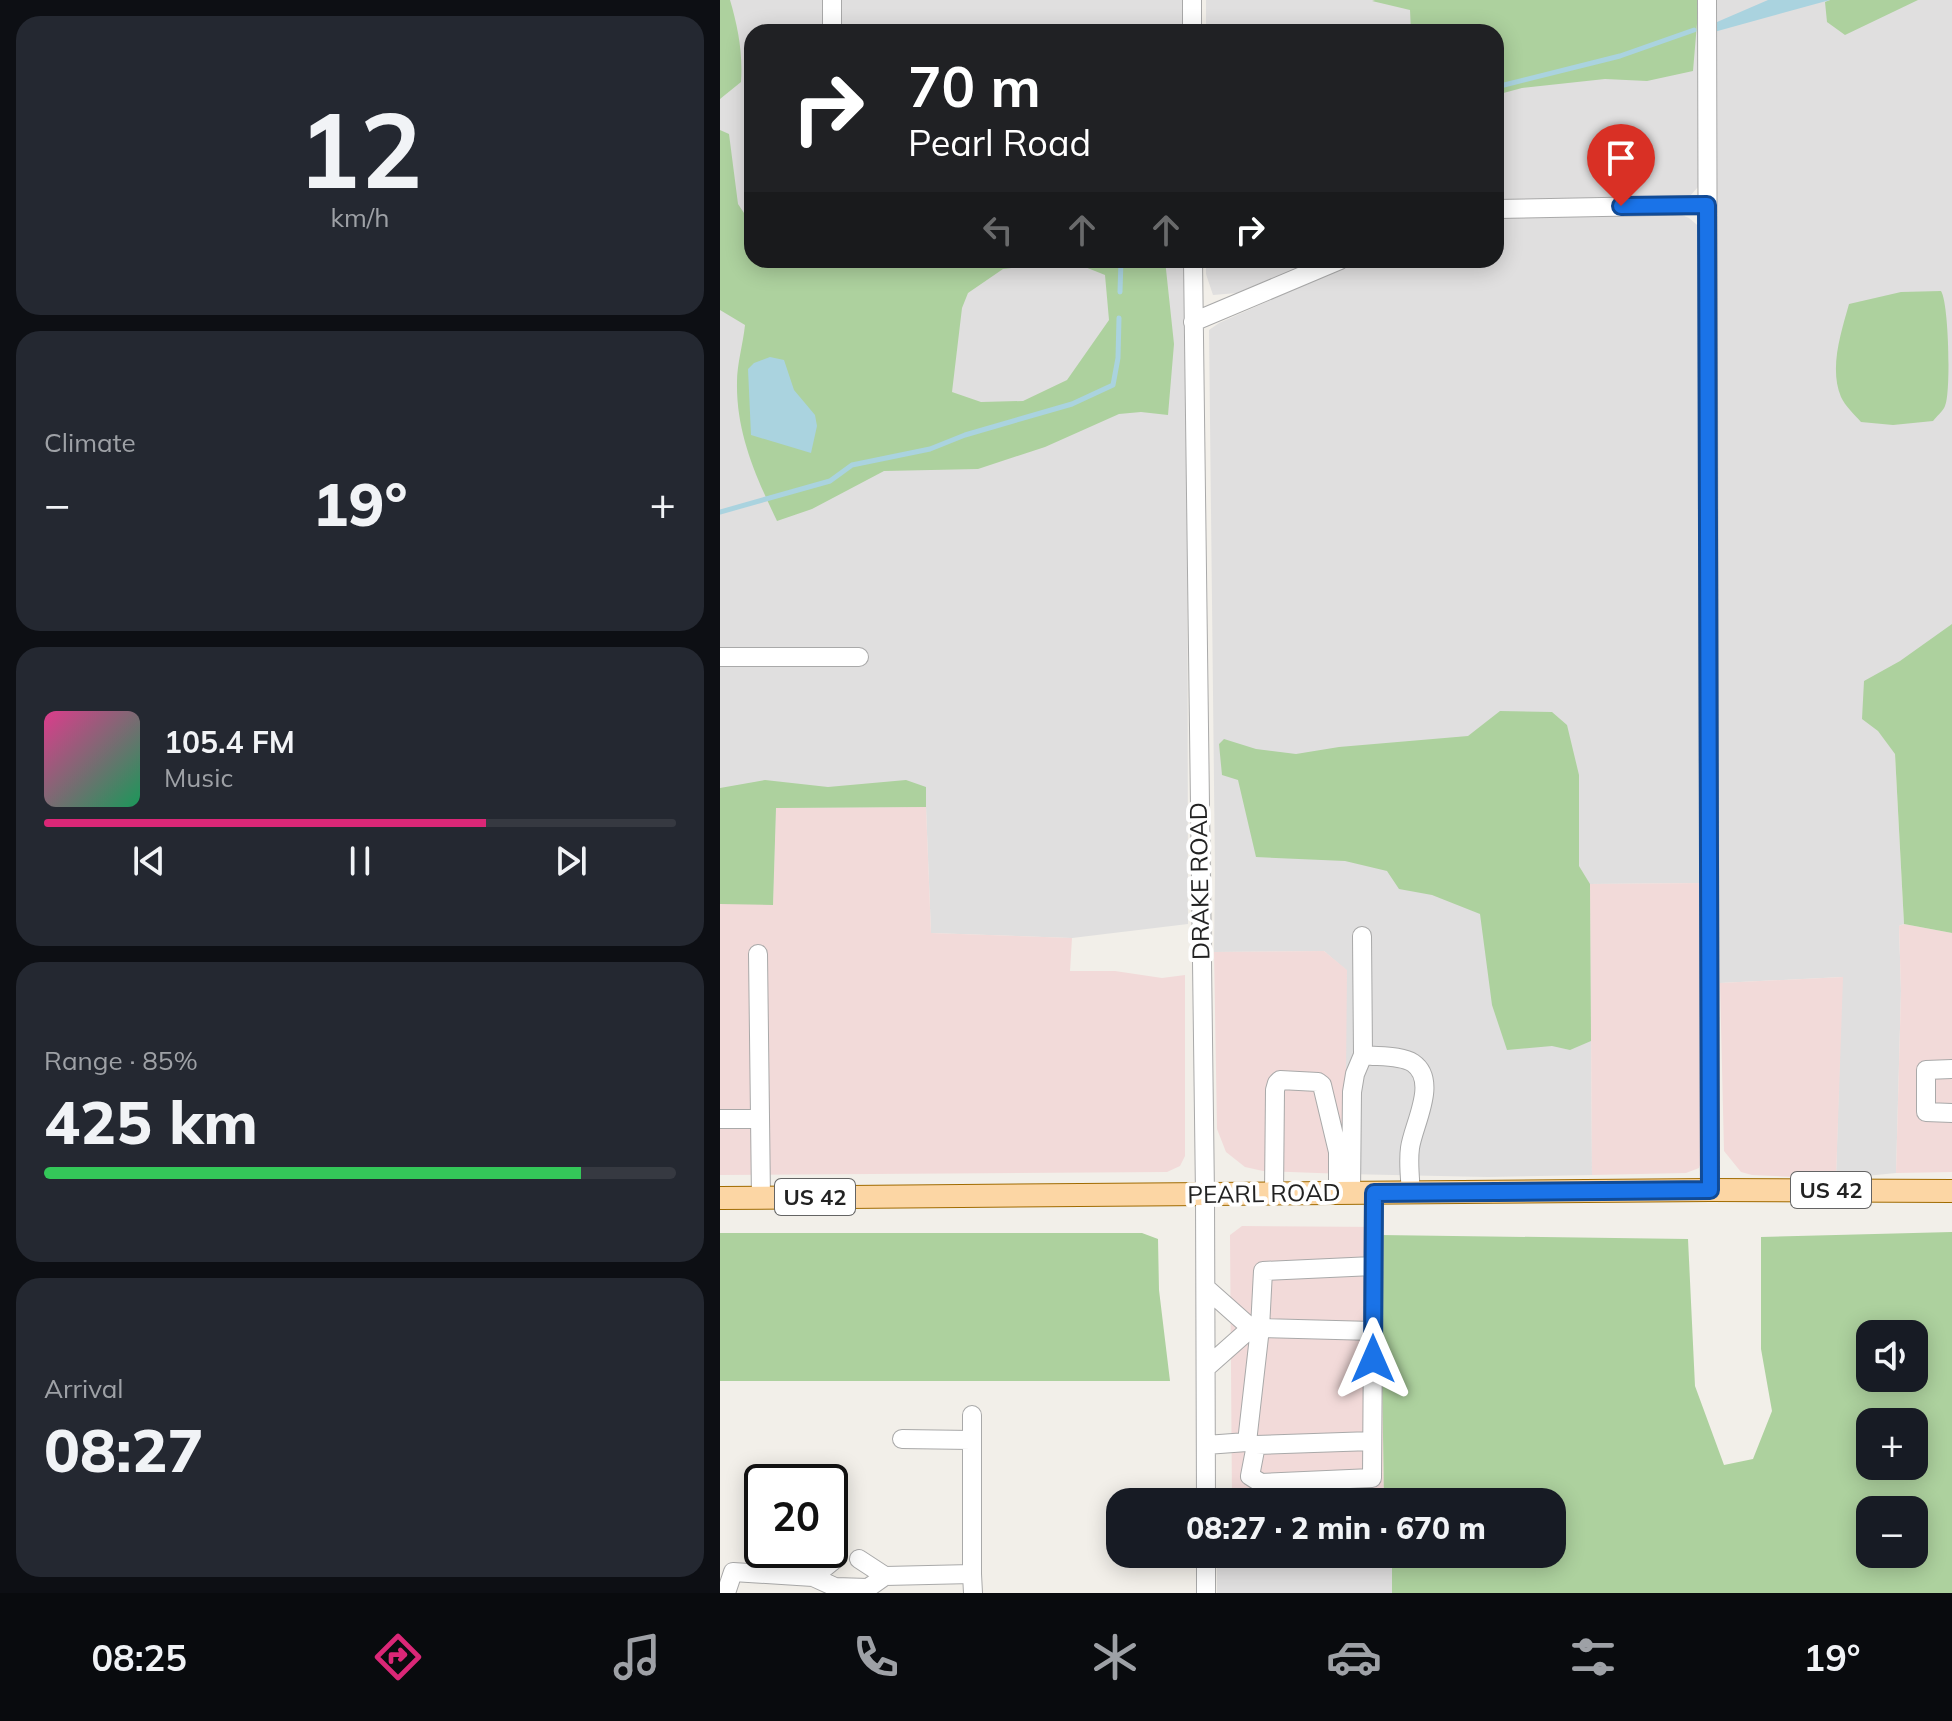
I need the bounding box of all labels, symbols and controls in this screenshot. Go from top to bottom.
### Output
text: 70 m [908,51,1041,121]
icon: right [776,56,880,160]
text: 12 [298,83,422,214]
text: Pearl Road [908,120,1091,165]
pin [1587,124,1655,206]
icon: arrive [1599,136,1643,180]
text: km/h [331,201,389,234]
icon: left [976,208,1020,252]
icon: ahead [1060,208,1104,252]
icon: ahead [1144,208,1188,252]
icon: right [1228,208,1272,252]
text: Climate [44,426,136,459]
text: 19° [312,466,408,541]
text: − [44,476,70,531]
text: + [650,476,676,531]
text: 105.4 FM [164,723,295,761]
text: Music [164,761,233,794]
street label: DRAKE ROAD [1183,802,1215,960]
icon: previous [127,839,171,883]
icon: pause [338,839,382,883]
icon: next [549,839,593,883]
text: Range · 85% [44,1044,198,1077]
text: 425 km [44,1084,258,1159]
road number: US 42 [1791,1172,1871,1208]
street label: PEARL ROAD [1187,1177,1341,1209]
road number: US 42 [775,1179,855,1215]
position arrow [1331,1317,1415,1401]
map controls [1856,1320,1928,1568]
button: sound [1856,1320,1928,1392]
text: Arrival [44,1372,124,1405]
button: + [1856,1408,1928,1480]
text: 08:27 [44,1412,204,1487]
speed limit sign: 20 [744,1464,848,1568]
button: − [1856,1496,1928,1568]
text: 08:27 · 2 min · 670 m [1186,1509,1486,1547]
icon: directions [370,1629,426,1685]
icon: music [609,1629,665,1685]
icon: phone [848,1629,904,1685]
icon: climate [1087,1629,1143,1685]
icon: car [1326,1629,1382,1685]
icon: filters [1565,1629,1621,1685]
text: 08:25 [91,1635,187,1680]
text: 19° [1804,1635,1860,1680]

